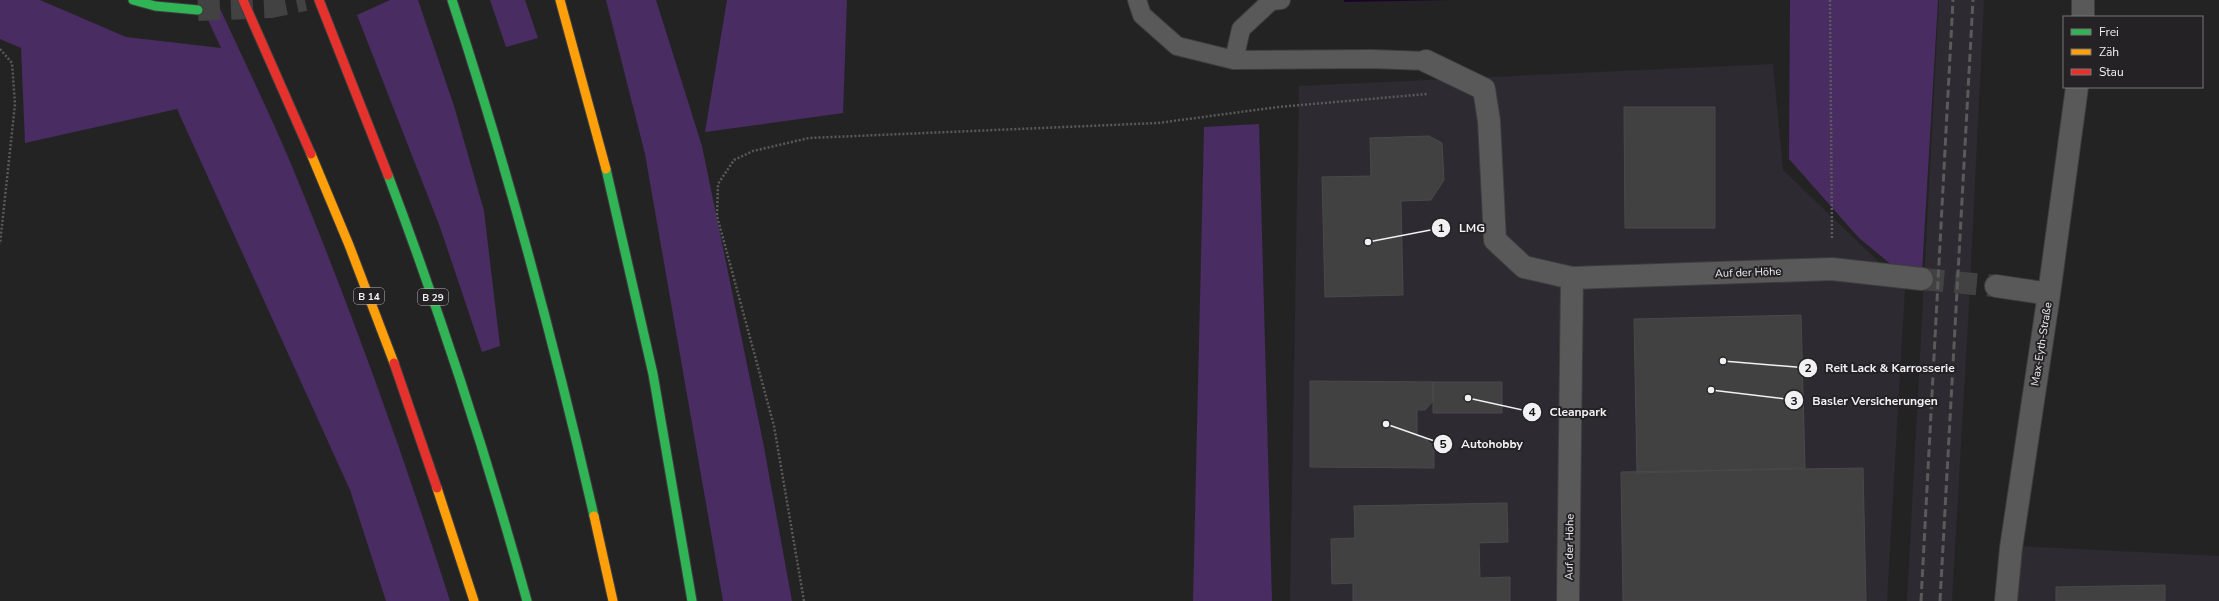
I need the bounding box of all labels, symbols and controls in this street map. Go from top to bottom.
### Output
legend [2063,16,2203,88]
text: Frei [2099,24,2119,40]
text: Zäh [2099,44,2119,60]
text: Stau [2099,64,2124,80]
callout: LMG [1431,216,1493,240]
text: 1 [1437,220,1445,236]
text: LMG [1459,220,1485,236]
street label: Auf der Höhe [1715,264,1782,281]
road number: B 14 [354,288,384,304]
road number: B 29 [418,289,448,305]
street label: Max-Eyth-Straße [2027,301,2056,387]
callout: Reit Lack & Karrosserie [1798,356,1963,380]
text: 2 [1804,360,1812,376]
text: Reit Lack & Karrosserie [1825,360,1955,376]
callout: Basler Versicherungen [1784,388,1945,412]
text: 3 [1790,393,1798,409]
text: Basler Versicherungen [1812,393,1938,409]
callout: Cleanpark [1522,400,1615,424]
text: 4 [1528,404,1536,420]
text: Cleanpark [1550,404,1607,420]
callout: Autohobby [1433,432,1531,456]
text: 5 [1439,436,1447,452]
text: Autohobby [1461,436,1524,452]
street label: Auf der Höhe [1561,514,1578,580]

